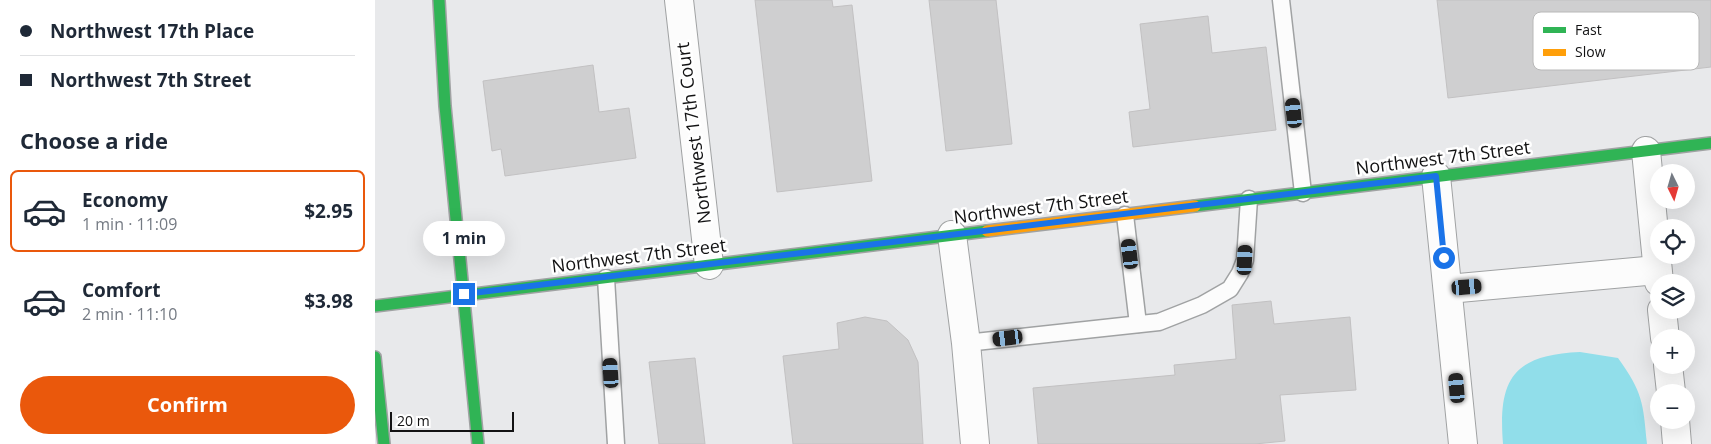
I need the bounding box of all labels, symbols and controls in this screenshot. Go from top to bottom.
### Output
legend [1533,12,1699,70]
text: Northwest 17th Place [50,18,254,44]
text: Fast [1575,20,1602,39]
street label: Northwest 17th Court [670,41,716,225]
text: Slow [1575,42,1606,61]
text: Northwest 7th Street [50,67,251,93]
car [1284,97,1303,129]
text: Choose a ride [20,125,168,155]
street label: Northwest 7th Street [1354,134,1531,180]
north arrow [1650,164,1695,209]
map controls [1650,164,1695,429]
street label: Northwest 7th Street [952,183,1129,229]
text: Economy [82,187,168,213]
icon: car [22,189,67,234]
text: $2.95 [304,198,353,224]
text: 1 min · 11:09 [82,213,177,235]
button: locate [1650,219,1695,264]
callout: 1 min [423,222,505,256]
text: 1 min [442,227,486,249]
street label: Northwest 7th Street [550,232,727,278]
car [1120,238,1139,270]
car [1236,245,1253,275]
route start [1433,247,1455,269]
button: layers [1650,274,1695,319]
text: Comfort [82,277,161,303]
car [1451,278,1482,296]
icon: car [22,279,67,324]
route end [453,283,475,305]
text: $3.98 [304,288,353,314]
text: 2 min · 11:10 [82,303,177,325]
car [992,329,1023,347]
button: + [1650,329,1695,374]
car [602,358,619,388]
car [1448,372,1465,404]
button: Confirm [20,376,355,434]
button: − [1650,384,1695,429]
scale bar [390,409,514,432]
text: 20 m [397,411,430,430]

